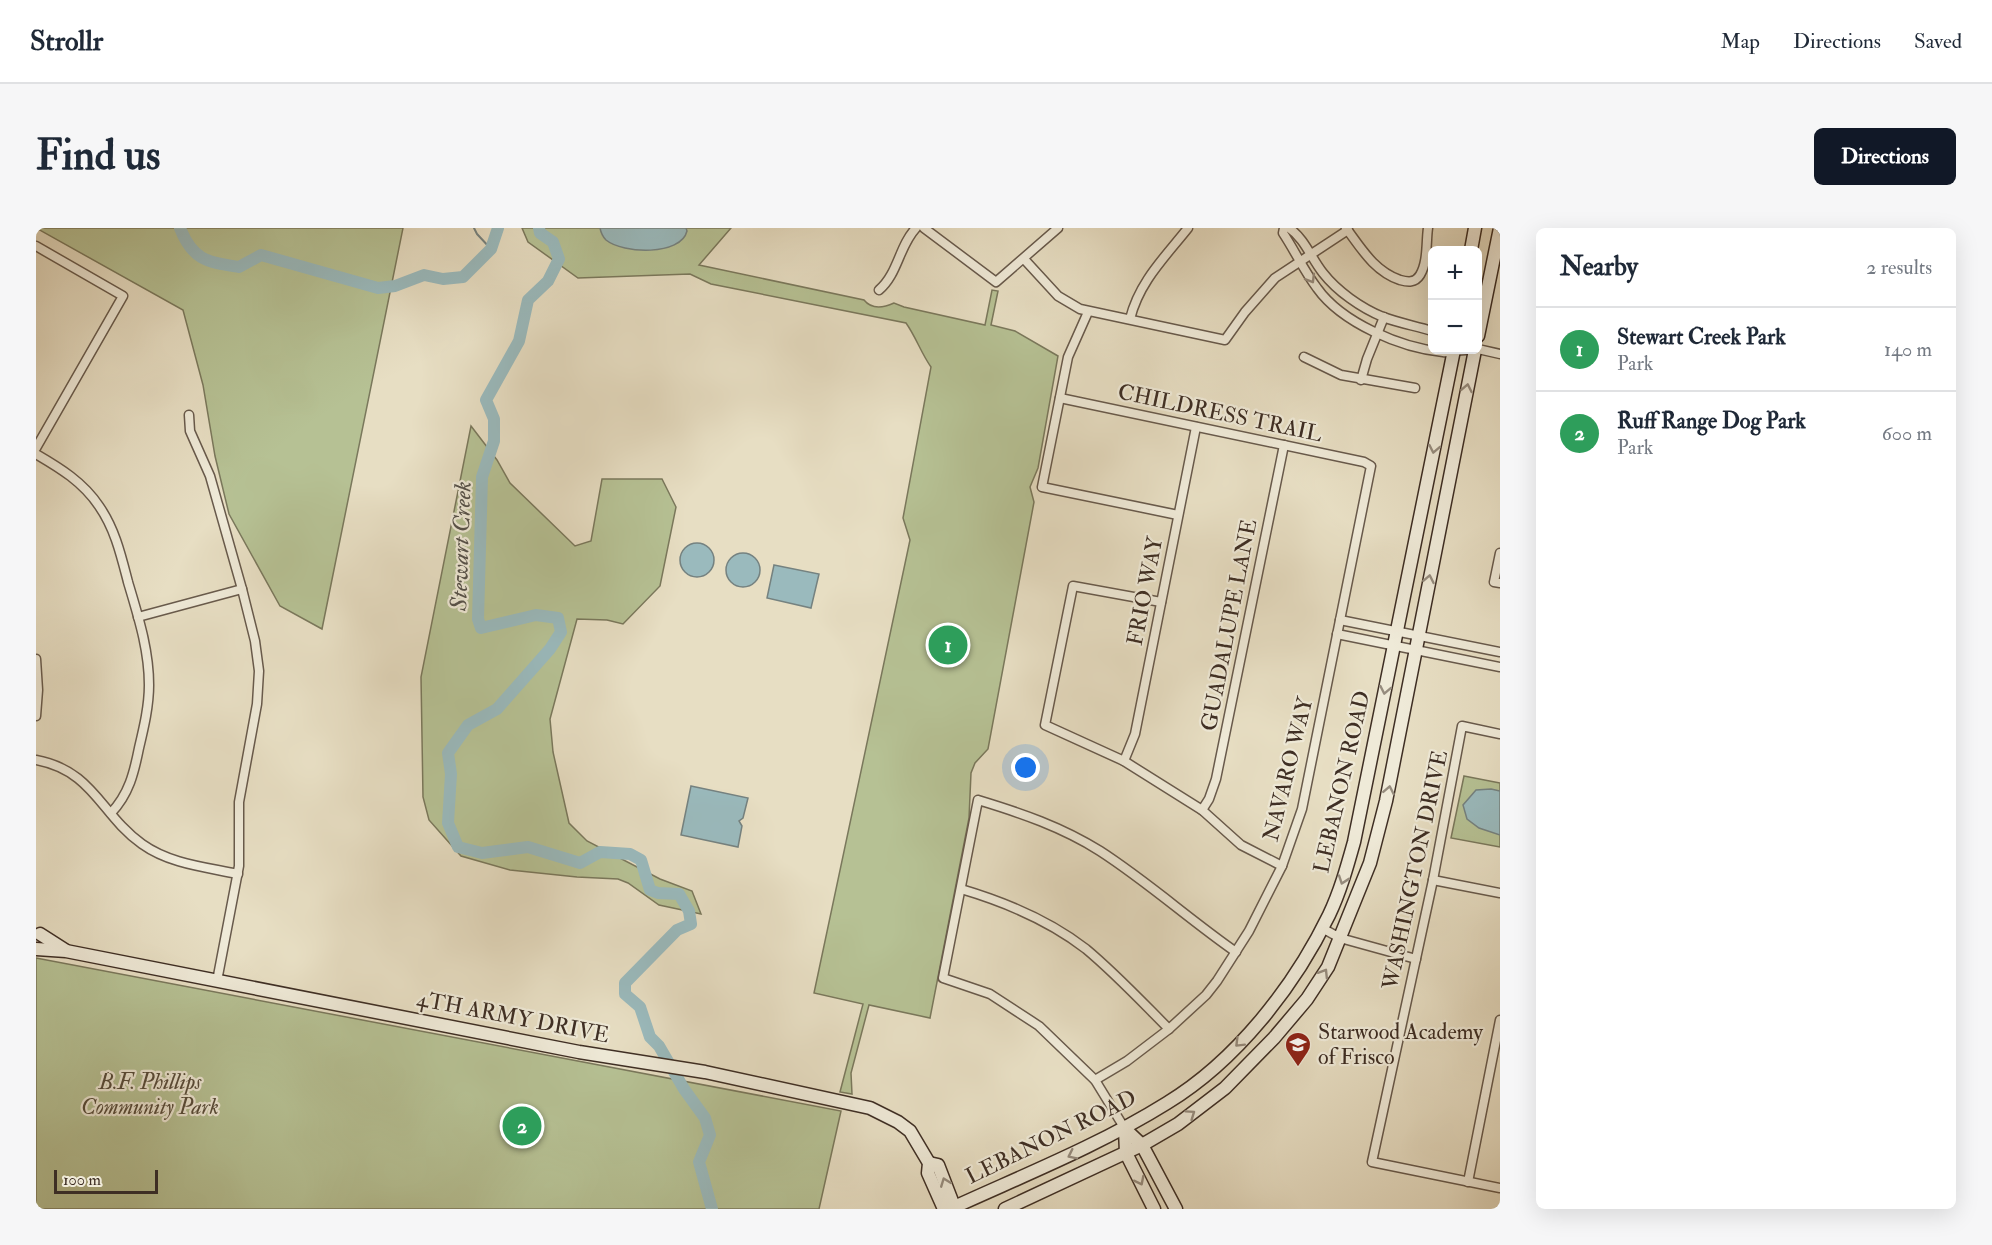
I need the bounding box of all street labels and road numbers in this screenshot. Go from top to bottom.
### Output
street label: CHILDRESS TRAIL [1115,378,1325,448]
street label: GUADALUPE LANE [1195,517,1263,733]
street label: FRIO WAY [1121,533,1169,648]
street label: LEBANON ROAD [1307,688,1377,876]
street label: NAVARO WAY [1257,693,1320,844]
street label: WASHINGTON DRIVE [1376,748,1454,993]
street label: 4TH ARMY DRIVE [414,985,612,1049]
street label: LEBANON ROAD [961,1084,1141,1190]

